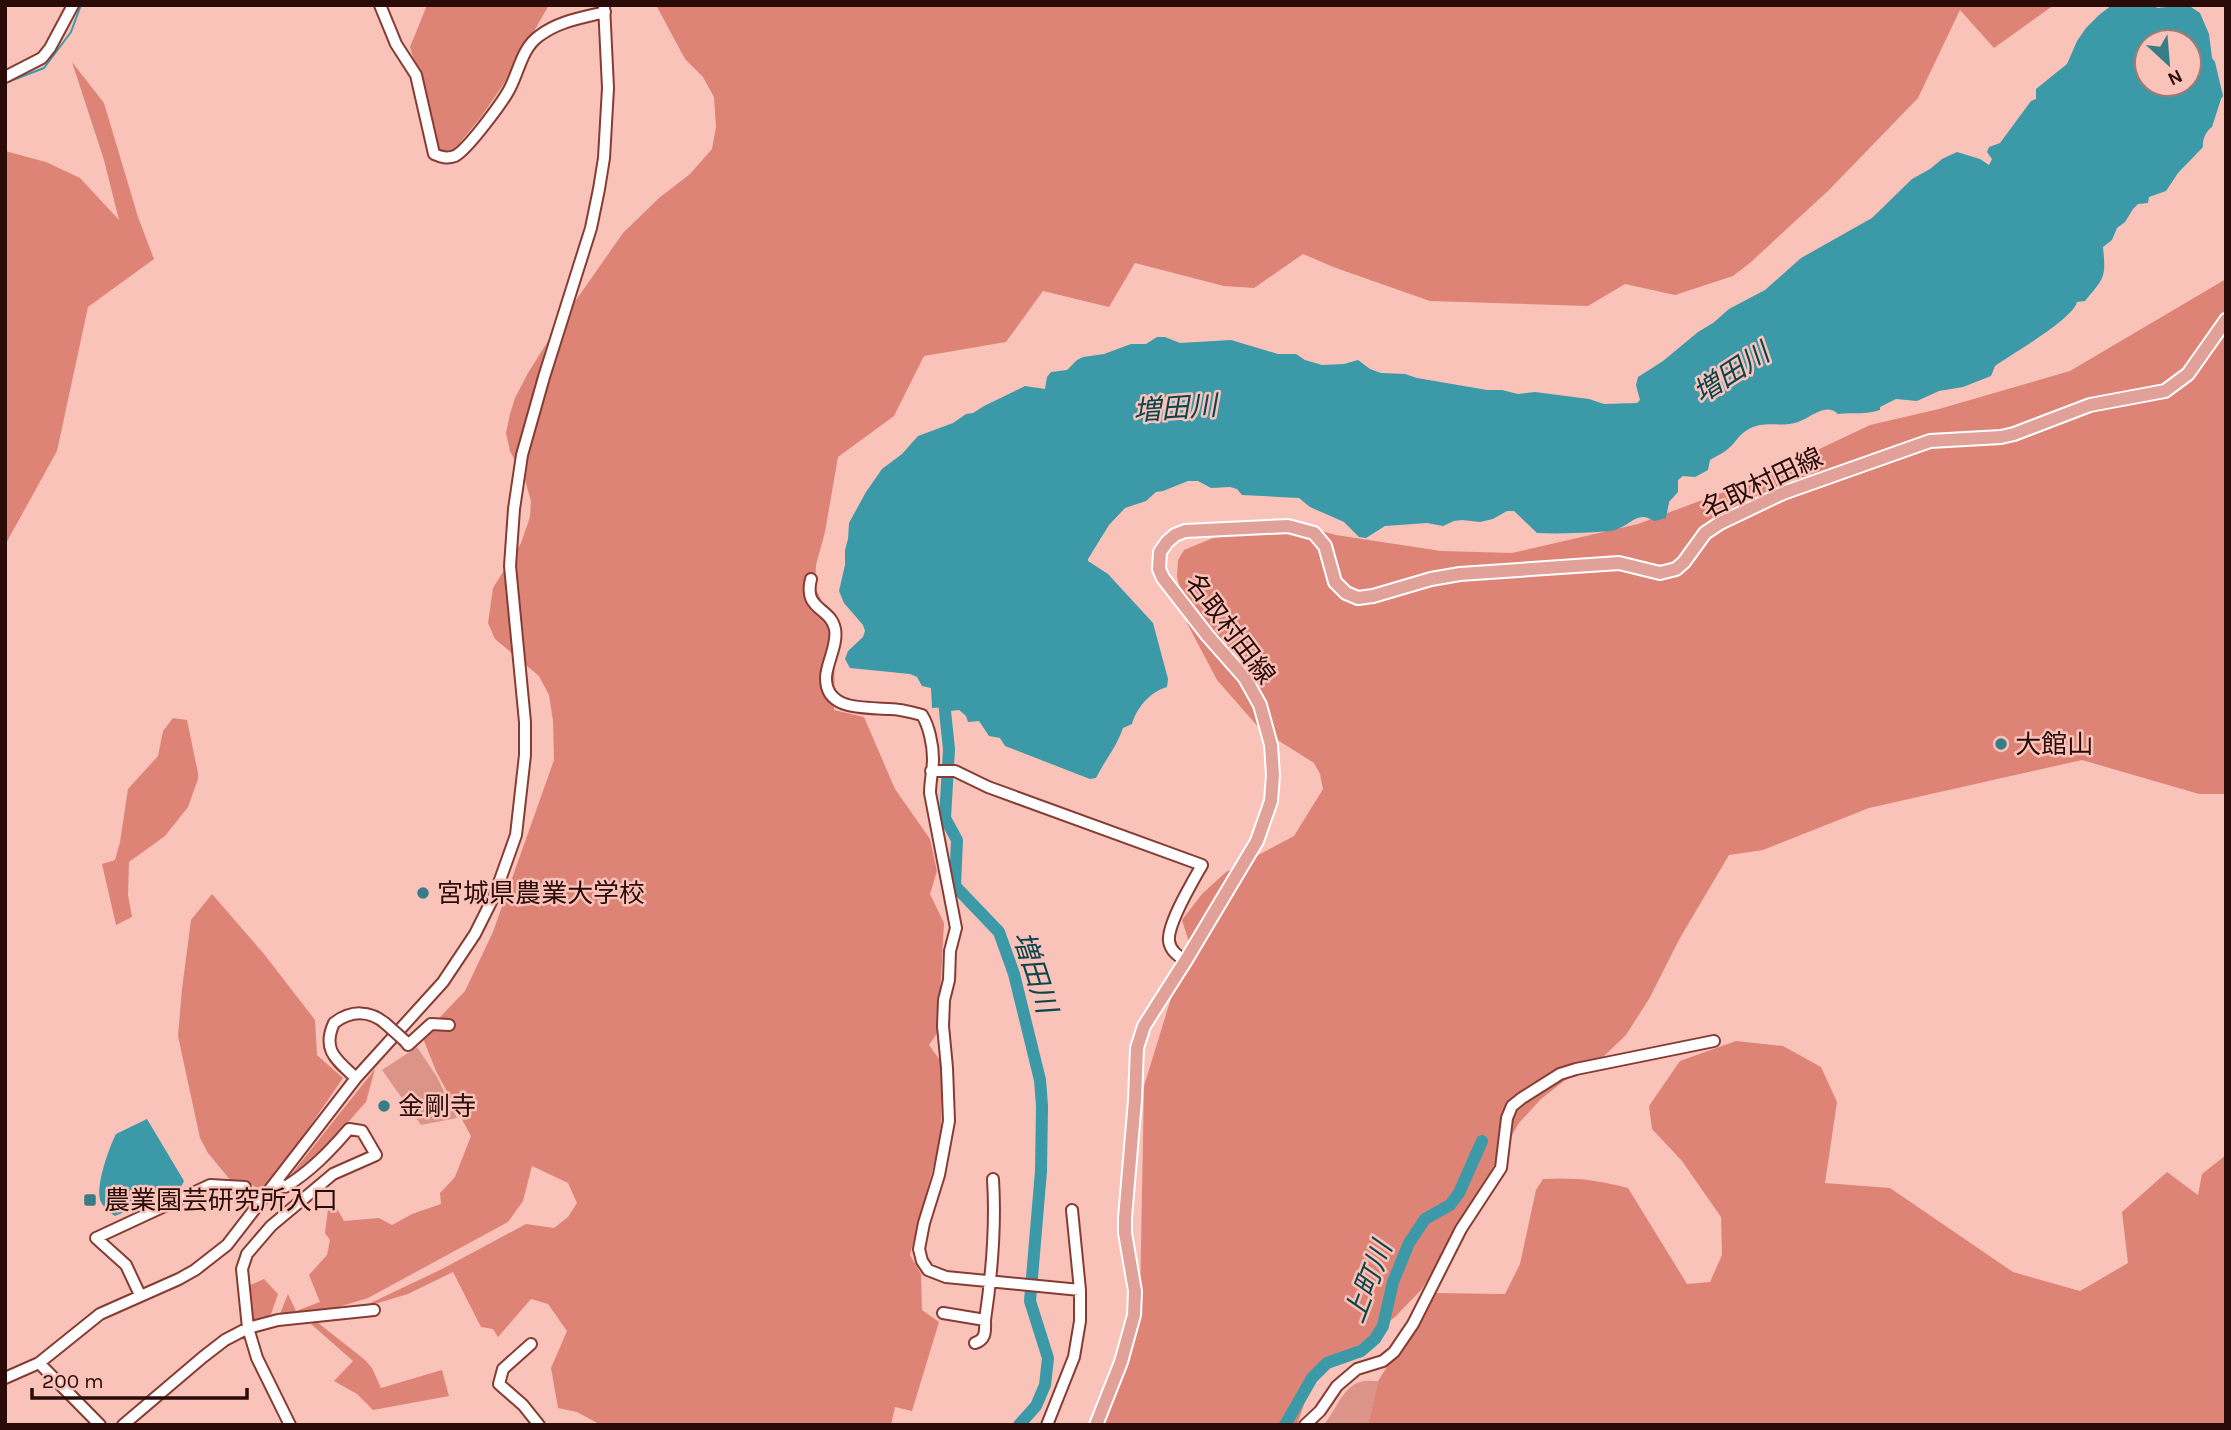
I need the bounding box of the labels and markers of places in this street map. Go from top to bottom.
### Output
place label: 大館山 [2015,729,2093,760]
marker: 大館山 [1993,736,2009,752]
place label: 宮城県農業大学校 [437,878,645,909]
marker: 宮城県農業大学校 [415,885,431,901]
place label: 金剛寺 [398,1091,476,1122]
marker: 金剛寺 [376,1098,392,1114]
place label: 農業園芸研究所入口 [104,1185,338,1216]
marker: 農業園芸研究所入口 [82,1192,98,1208]

